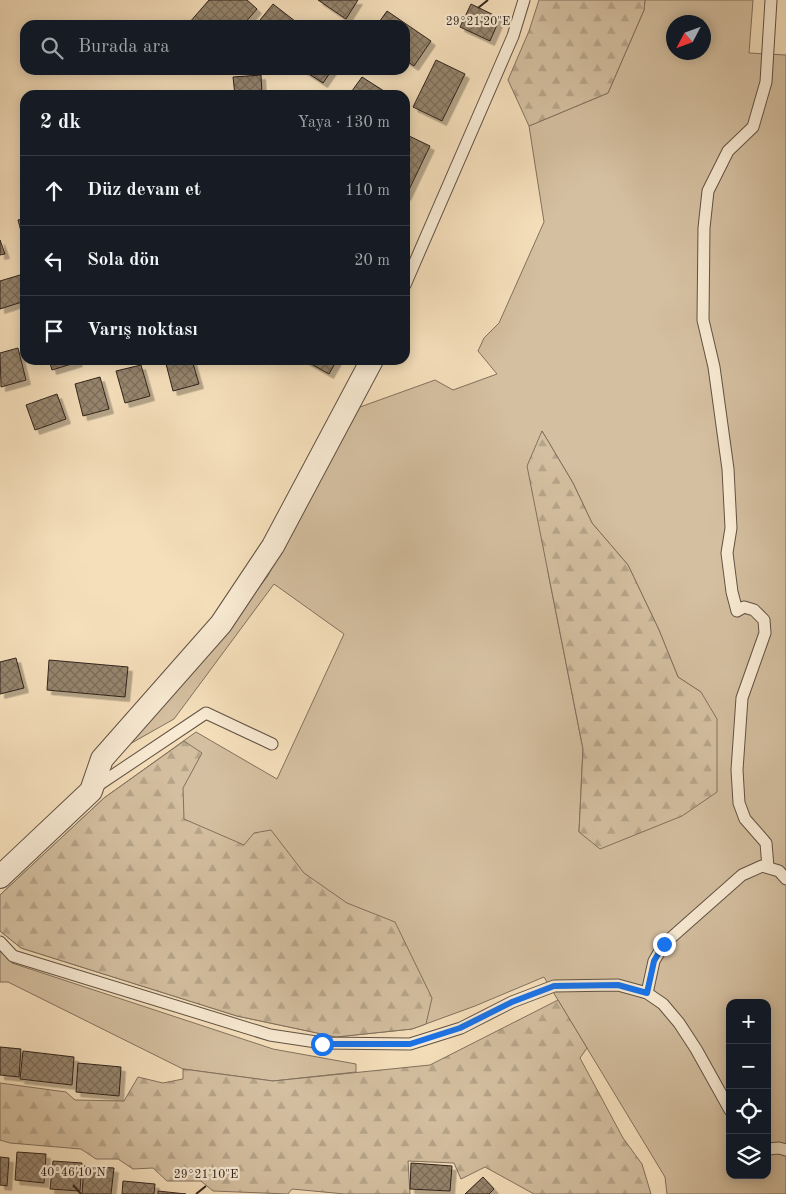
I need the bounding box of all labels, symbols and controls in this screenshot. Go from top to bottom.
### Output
north arrow [666,15,711,60]
text: 29°21'20"E [446,16,510,28]
search box [20,20,410,75]
icon: search [38,34,66,62]
text: Burada ara [78,38,170,57]
text: 2 dk [40,112,81,133]
text: Yaya · 130 m [297,115,390,131]
icon: ahead [40,177,68,205]
text: Düz devam et [87,181,201,200]
text: 110 m [345,183,390,199]
icon: left [40,247,68,275]
text: Sola dön [87,251,160,270]
text: 20 m [354,253,390,269]
icon: arrive [40,317,68,345]
text: Varış noktası [87,321,198,340]
route end [653,933,676,956]
map controls [726,999,771,1179]
button: + [726,999,771,1044]
route start [311,1033,334,1056]
button: − [726,1044,771,1089]
button: locate [726,1089,771,1134]
button: layers [726,1134,771,1179]
text: 40°46'10"N [40,1167,106,1179]
text: 29°21'10"E [174,1169,238,1181]

